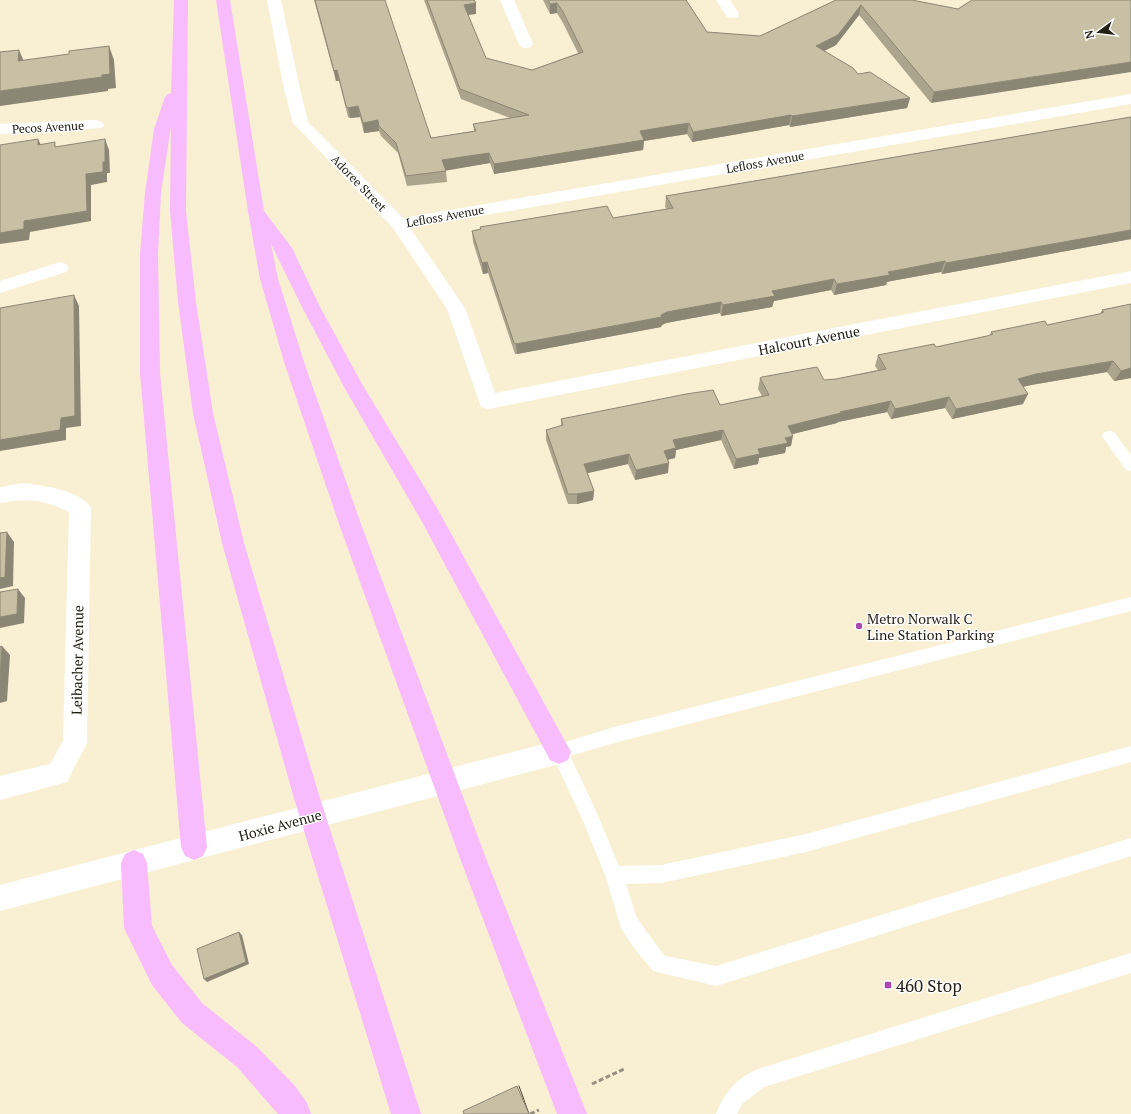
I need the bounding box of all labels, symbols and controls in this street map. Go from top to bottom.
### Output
north arrow [1079,12,1119,52]
text: N [1081,28,1097,40]
street label: Pecos Avenue [12,118,84,136]
street label: Lefloss Avenue [725,148,805,176]
street label: Adoree Street [328,151,390,215]
street label: Lefloss Avenue [405,202,485,230]
street label: Halcourt Avenue [757,321,861,359]
street label: Leibacher Avenue [67,605,87,715]
place label: Metro Norwalk C Line Station Parking [867,609,995,644]
marker: Metro Norwalk C Line Station Parking [854,621,864,631]
street label: Hoxie Avenue [236,805,324,845]
place label: 460 Stop [896,974,962,997]
marker: 460 Stop [883,980,893,990]

